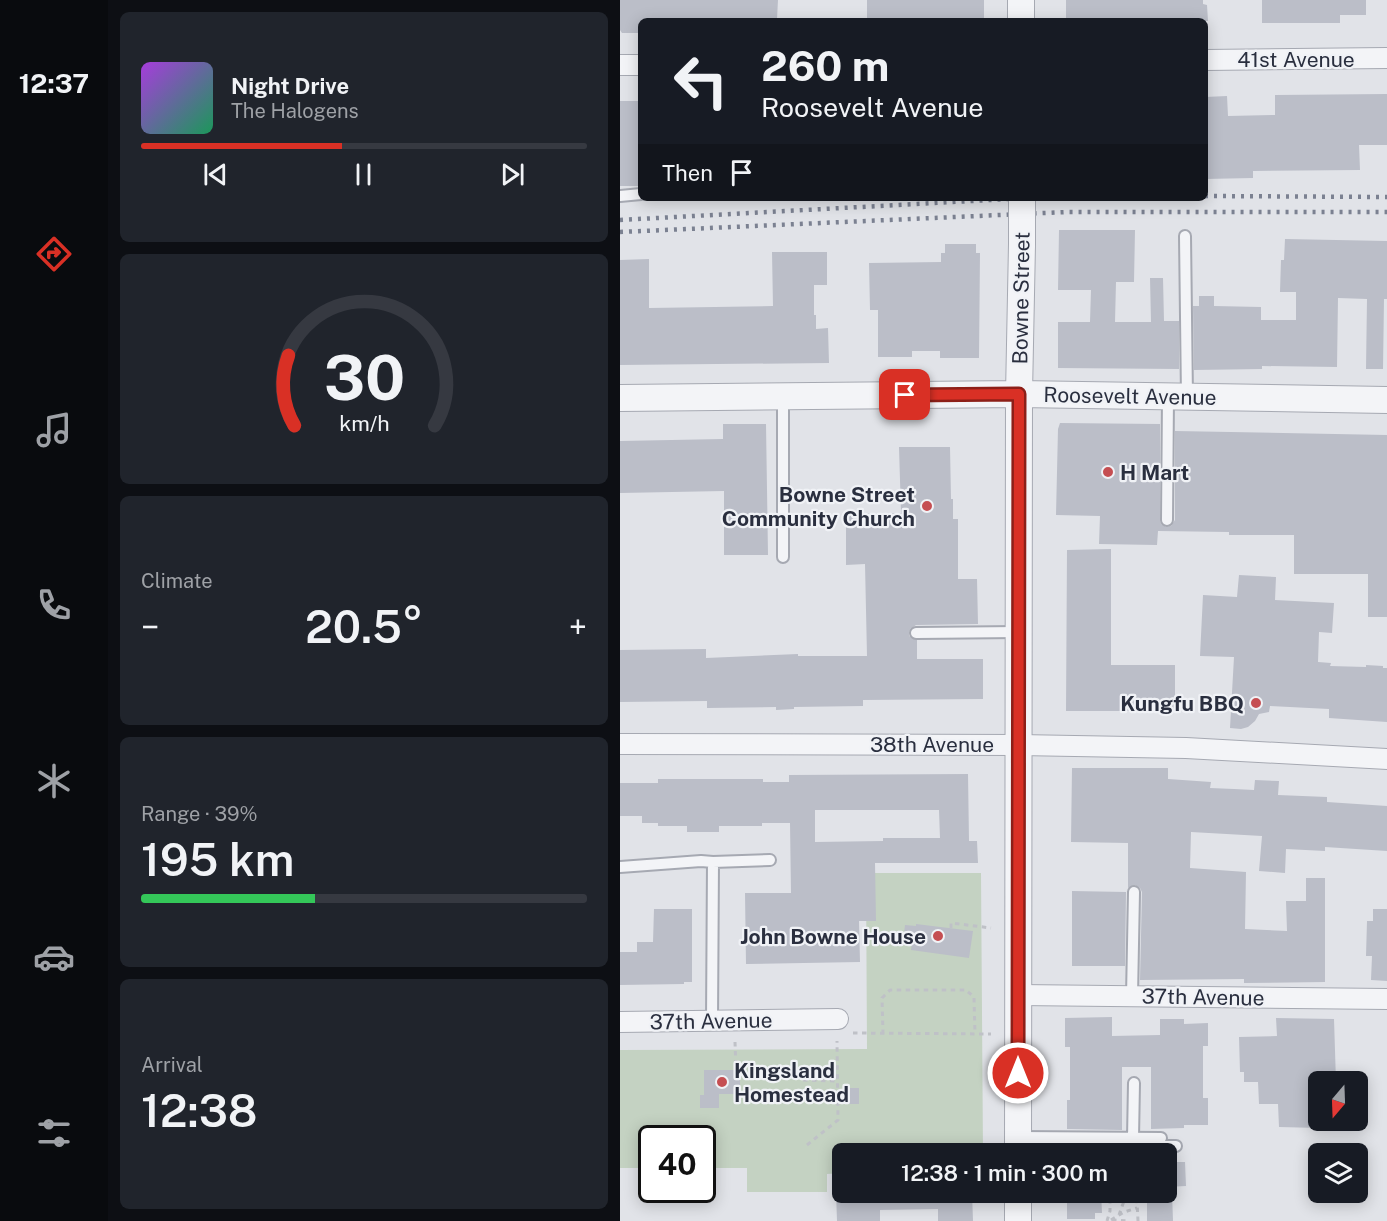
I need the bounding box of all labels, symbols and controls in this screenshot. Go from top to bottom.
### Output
text: 260 m [761,41,889,90]
icon: left [662,42,740,120]
street label: 41st Avenue [1237,47,1355,72]
text: 12:37 [19,67,89,99]
text: Night Drive [231,73,349,99]
text: Roosevelt Avenue [761,91,984,123]
text: The Halogens [231,99,359,123]
icon: arrive [725,156,758,189]
icon: previous [199,158,232,191]
icon: pause [347,158,380,191]
icon: next [496,158,529,191]
text: Then [662,160,713,186]
street label: Bowne Street [1007,231,1035,365]
icon: directions [33,233,75,275]
text: 30 [323,341,405,414]
pin [879,369,930,420]
icon: arrive [888,378,921,411]
street label: Roosevelt Avenue [1043,382,1217,410]
icon: music [33,409,75,451]
text: km/h [339,411,389,436]
place label: H Mart [1120,460,1189,485]
marker: H Mart [1101,465,1115,479]
place label: Bowne Street Community Church [722,482,915,531]
marker: Bowne Street Community Church [920,499,934,513]
text: Climate [141,569,213,593]
icon: phone [33,584,75,626]
text: 20.5° [305,600,423,653]
text: − [141,608,159,646]
text: + [569,608,587,646]
place label: Kungfu BBQ [1120,691,1244,716]
marker: Kungfu BBQ [1249,696,1263,710]
street label: 38th Avenue [870,732,994,757]
icon: climate [33,760,75,802]
text: Range · 39% [141,802,257,826]
text: 195 km [141,833,294,886]
place label: John Bowne House [740,924,926,949]
marker: John Bowne House [931,929,945,943]
icon: car [33,936,75,978]
street label: 37th Avenue [1141,983,1265,1011]
street label: 37th Avenue [649,1007,773,1035]
position arrow [986,1041,1050,1105]
text: Arrival [141,1053,203,1077]
place label: Kingsland Homestead [734,1058,849,1107]
north arrow [1308,1071,1368,1131]
map controls [1308,1071,1368,1203]
marker: Kingsland Homestead [715,1075,729,1089]
text: 12:38 [141,1084,258,1137]
icon: filters [33,1112,75,1154]
speed limit sign: 40 [638,1125,716,1203]
button: layers [1308,1143,1368,1203]
text: 12:38 · 1 min · 300 m [901,1160,1108,1186]

